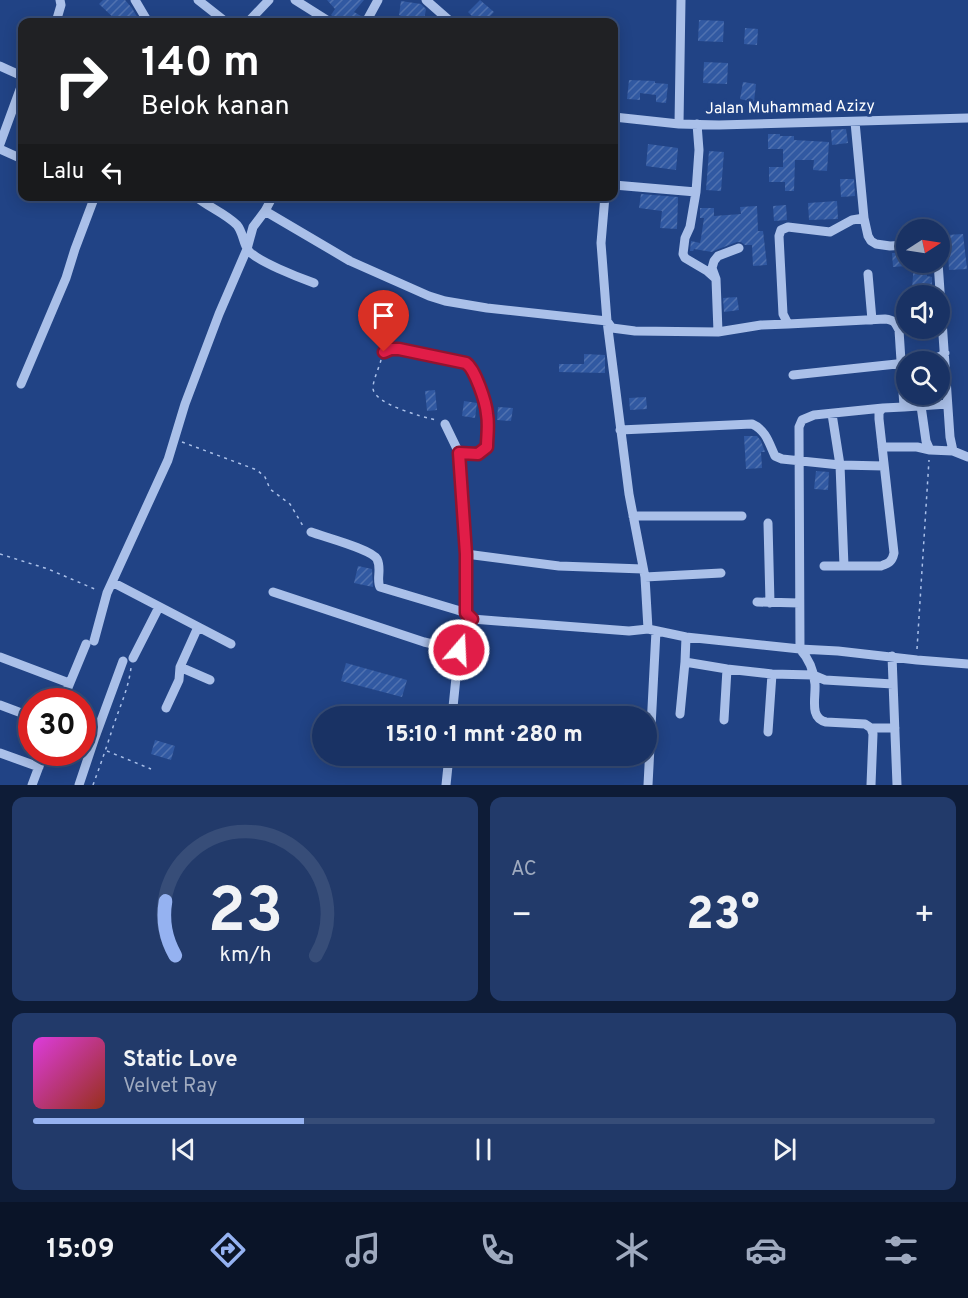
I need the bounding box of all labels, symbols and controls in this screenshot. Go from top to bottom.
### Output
text: 140 m [141,38,260,91]
icon: right [42,42,120,120]
text: Belok kanan [141,90,290,124]
street label: Jalan Muhammad Azizy [705,97,875,119]
icon: left [96,156,129,189]
text: Lalu [42,159,84,186]
north arrow [896,219,950,273]
map controls [896,219,950,405]
button: sound [896,285,950,339]
pin [358,290,409,352]
icon: arrive [367,299,400,332]
button: search [896,351,950,405]
position arrow [427,618,491,682]
speed limit sign: 30 [18,688,96,766]
text: 15:10 · 1 mnt · 280 m [386,722,583,749]
text: AC [511,857,537,883]
text: 23 [207,875,283,954]
text: 23° [686,888,760,945]
text: − [511,896,532,938]
text: + [914,896,935,938]
text: km/h [219,942,271,969]
text: Static Love [123,1047,237,1074]
text: Velvet Ray [123,1074,217,1100]
icon: previous [167,1133,200,1166]
icon: pause [467,1133,500,1166]
icon: next [768,1133,801,1166]
icon: directions [207,1229,249,1271]
icon: music [342,1229,384,1271]
icon: phone [476,1229,518,1271]
icon: climate [611,1229,653,1271]
icon: car [745,1229,787,1271]
icon: filters [880,1229,922,1271]
text: 15:09 [46,1233,114,1267]

